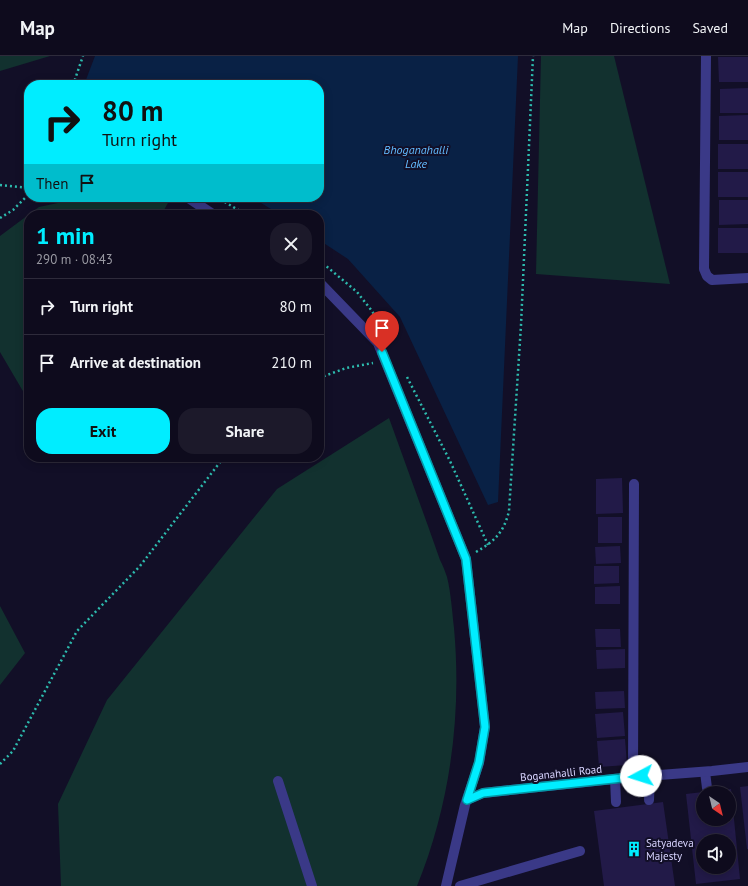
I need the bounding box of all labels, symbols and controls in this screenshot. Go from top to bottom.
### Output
text: Map [20,16,55,40]
text: Map [562,19,588,37]
text: Directions [610,19,670,37]
text: Saved [692,19,728,37]
text: 80 m [102,92,163,129]
icon: right [36,96,88,148]
text: Turn right [102,128,177,151]
water label: Bhoganahalli Lake [384,142,449,171]
icon: arrive [76,172,98,194]
text: Then [36,174,68,193]
text: 1 min [36,220,95,251]
button: close [270,223,312,265]
text: 290 m · 08:43 [36,251,113,268]
icon: right [36,296,58,318]
text: Turn right [70,297,133,316]
text: 80 m [279,297,312,316]
pin [365,311,399,352]
icon: arrive [371,317,393,339]
icon: arrive [36,352,58,374]
text: Arrive at destination [70,353,201,372]
text: 210 m [271,353,312,372]
button: Exit [36,408,170,454]
button: Share [178,408,312,454]
position arrow [620,755,662,797]
street label: Boganahalli Road [519,762,603,784]
north arrow [696,786,736,826]
map controls [696,786,736,874]
button: sound [696,834,736,874]
place label: Satyadeva Majesty [646,836,694,863]
building icon: Satyadeva Majesty [625,840,643,858]

